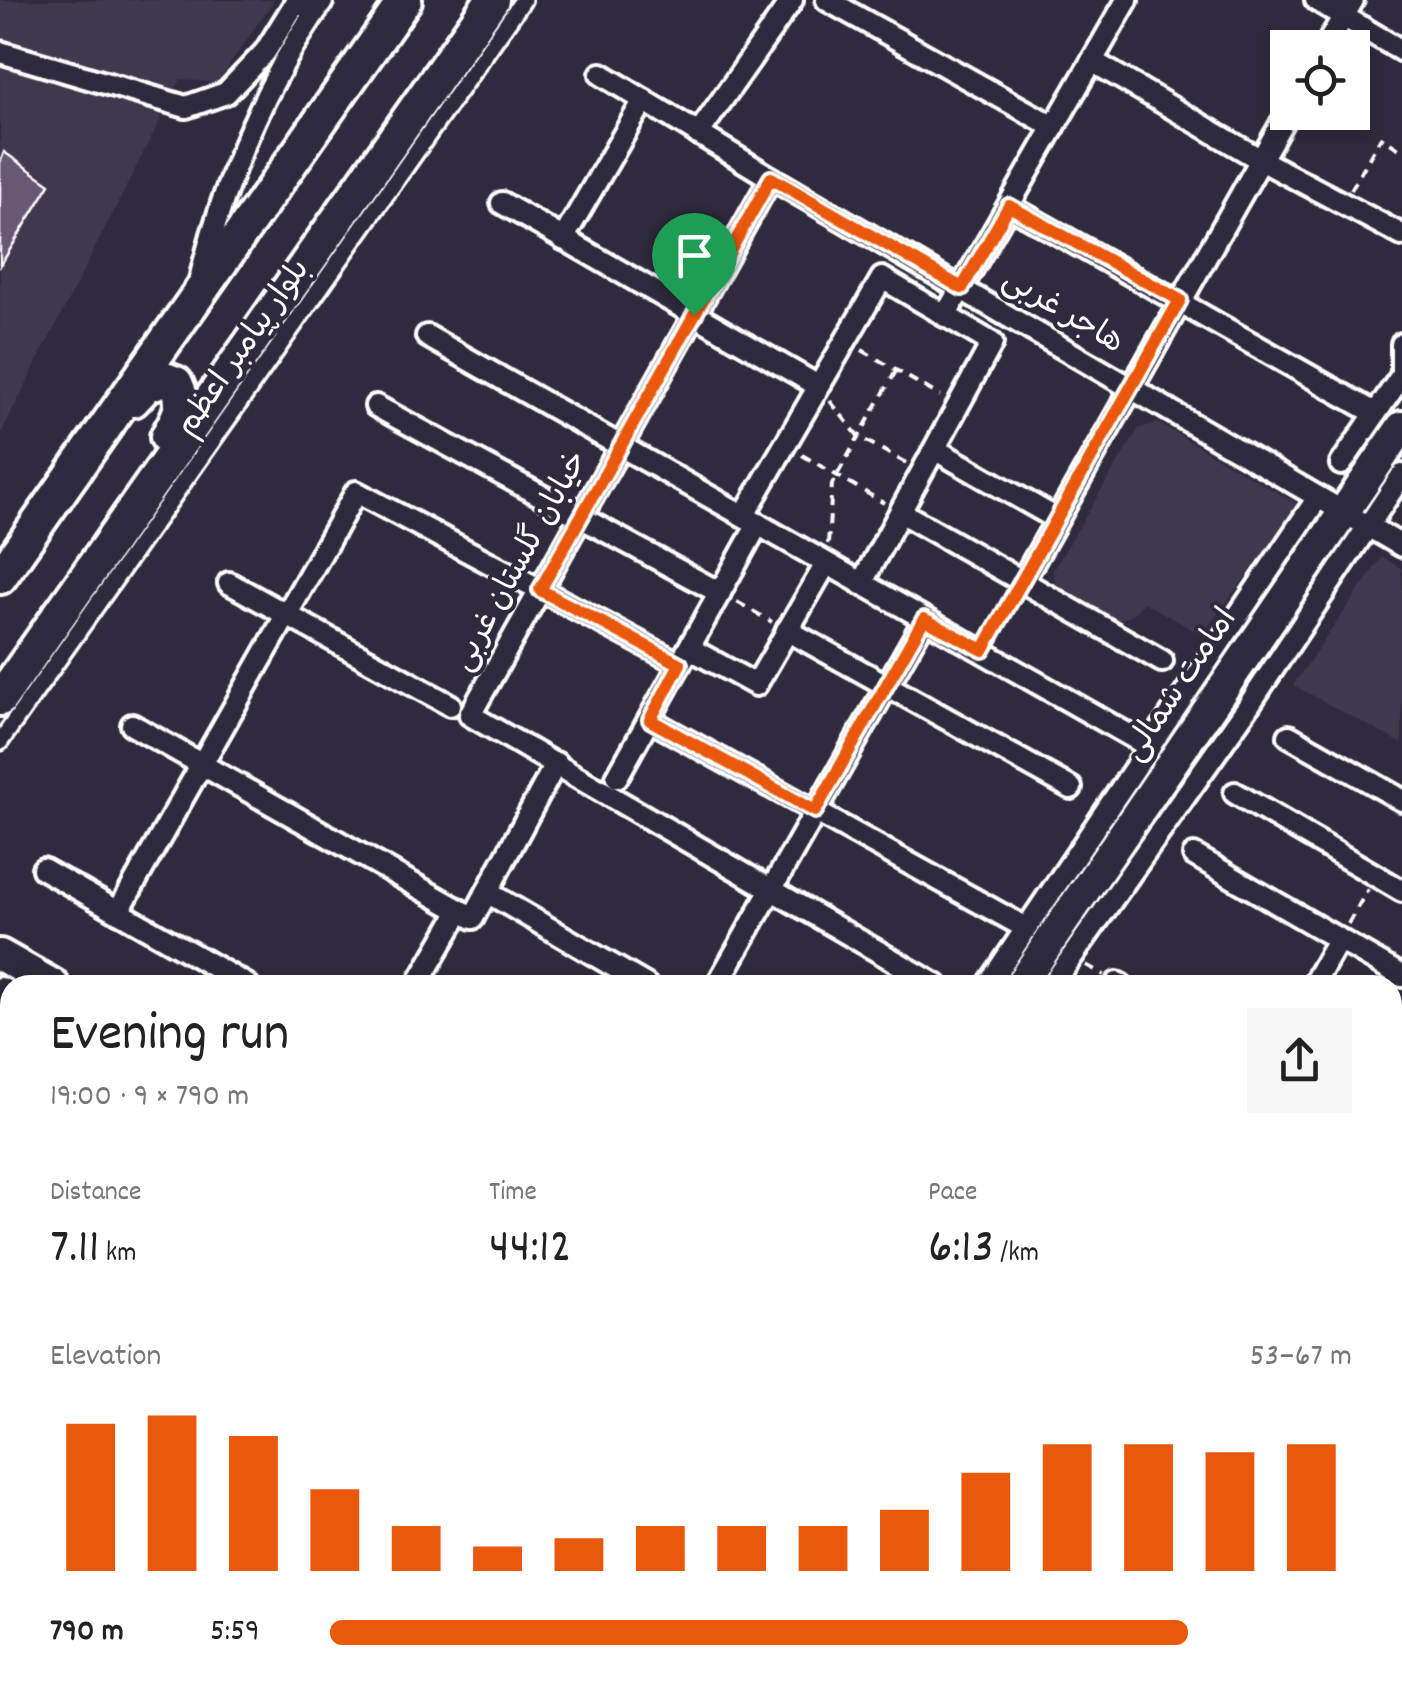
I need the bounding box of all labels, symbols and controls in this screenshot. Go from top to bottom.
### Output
map controls [1270,30,1370,130]
button: locate [1270,30,1370,130]
pin [652,213,737,316]
icon: arrive [667,228,722,283]
street label: بلوار پیامبر اعظم [167,251,323,447]
street label: هاجر غربی [992,259,1132,367]
street label: خیابان گلستان غربی [442,443,602,681]
street label: امامت شمالی [1114,600,1250,772]
text: Evening run [50,998,289,1077]
button: share [1247,1008,1352,1113]
text: 19:00 · 9 × 790 m [50,1075,249,1121]
text: Distance [50,1174,141,1214]
text: Time [489,1174,537,1214]
text: Pace [928,1174,977,1214]
text: 7.11 [50,1214,99,1286]
text: 44:12 [489,1214,572,1286]
text: 6:13 [928,1214,994,1286]
text: km [99,1235,137,1275]
text: /km [994,1235,1039,1275]
text: Elevation [50,1335,161,1381]
text: 53–67 m [1250,1335,1352,1381]
text: 790 m [50,1610,124,1656]
text: 5:59 [210,1610,260,1656]

